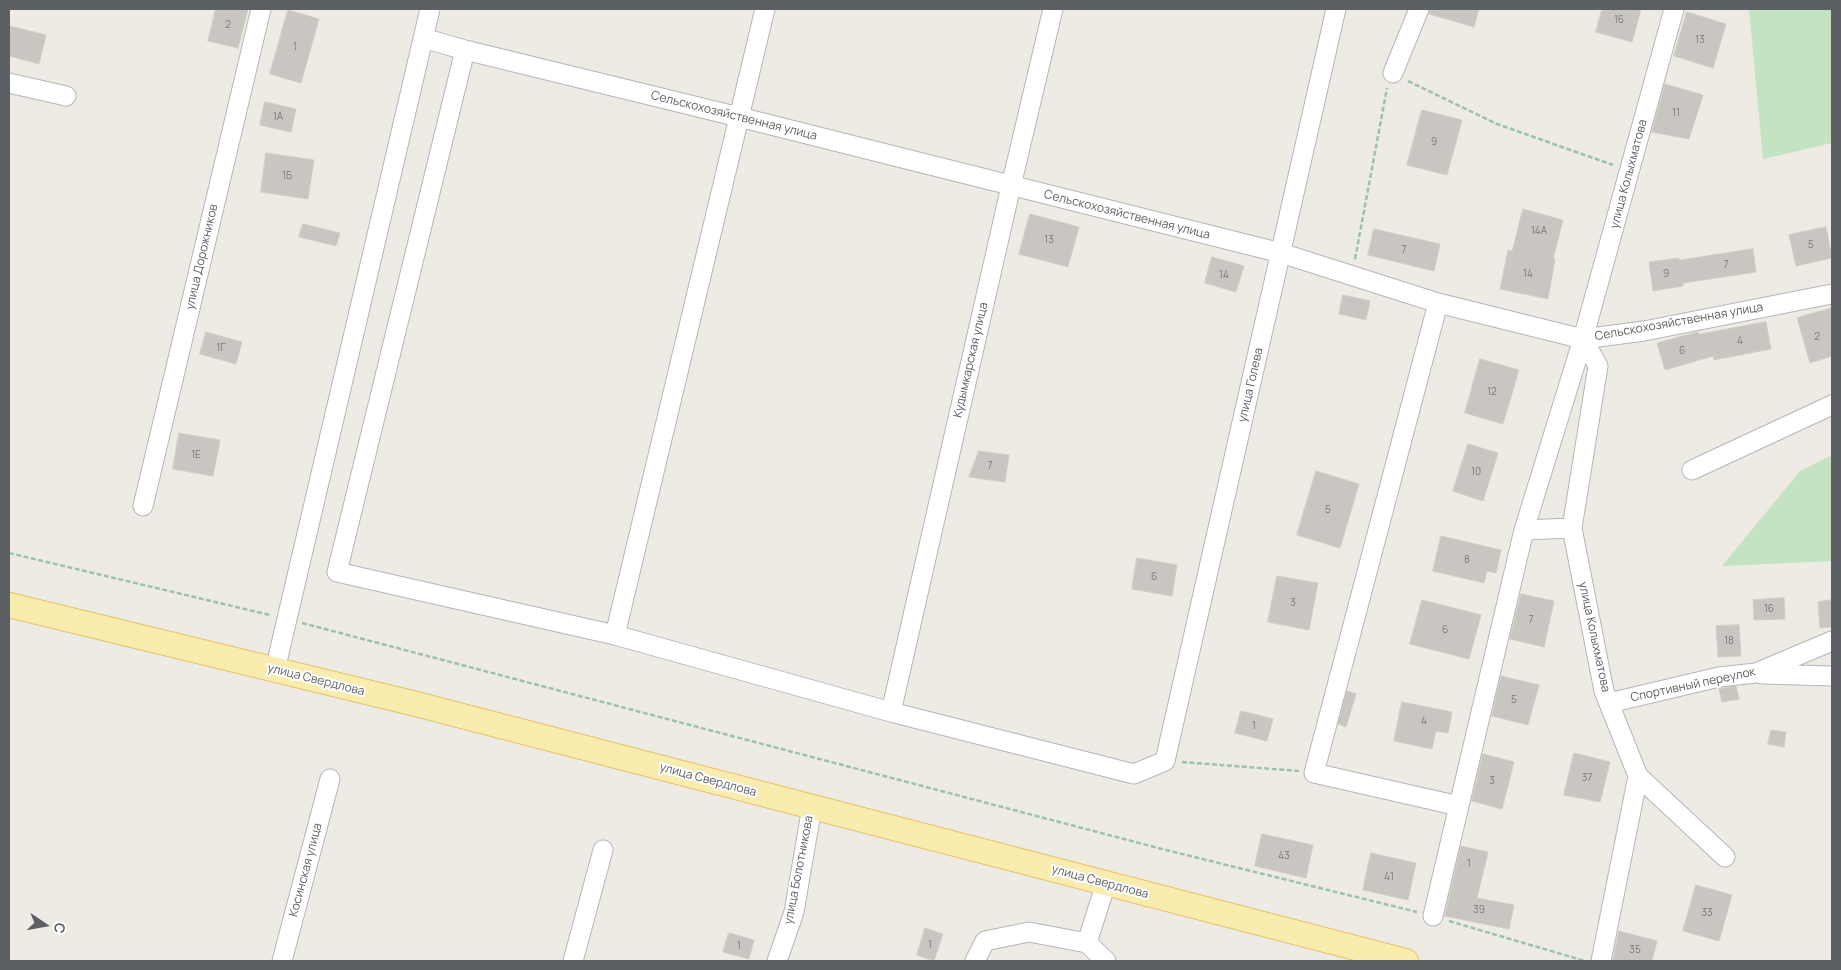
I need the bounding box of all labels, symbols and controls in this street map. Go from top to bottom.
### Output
house number: 16 [1614,14,1624,26]
house number: 2 [225,19,231,31]
house number: 13 [1695,34,1705,46]
house number: 1 [293,41,297,53]
street label: Сельскохозяйственная улица [649,88,819,144]
house number: 11 [1672,107,1680,119]
house number: 1А [273,111,283,123]
street label: улица Колыхматова [1607,118,1651,230]
house number: 9 [1431,136,1437,148]
house number: 1Б [282,170,292,182]
street label: Сельскохозяйственная улица [1042,187,1212,243]
street label: улица Дорожников [183,203,221,311]
house number: 14А [1531,225,1547,237]
house number: 13 [1044,234,1054,246]
house number: 5 [1808,239,1814,251]
house number: 7 [1401,244,1407,256]
house number: 7 [1723,259,1729,271]
house number: 14 [1523,268,1533,280]
house number: 9 [1663,268,1669,280]
house number: 14 [1219,269,1229,281]
street label: Сельскохозяйственная улица [1594,300,1764,344]
street label: Кудымкарская улица [951,301,991,419]
house number: 2 [1814,331,1820,343]
house number: 4 [1737,335,1743,347]
house number: 1Г [216,342,226,354]
house number: 6 [1679,345,1685,357]
street label: улица Голева [1235,346,1267,424]
house number: 12 [1487,386,1497,398]
house number: 1Е [191,449,201,461]
house number: 7 [987,460,993,472]
house number: 10 [1471,466,1481,478]
house number: 5 [1325,504,1331,516]
house number: 8 [1464,554,1470,566]
house number: 6 [1151,571,1157,583]
street label: улица Колыхматова [1575,581,1613,693]
house number: 3 [1290,597,1296,609]
house number: 16 [1764,603,1774,615]
house number: 7 [1528,614,1534,626]
house number: 6 [1442,624,1448,636]
house number: 18 [1724,635,1734,647]
street label: улица Свердлова [266,661,366,699]
street label: Спортивный переулок [1629,665,1757,705]
house number: 5 [1511,694,1517,706]
house number: 4 [1421,715,1427,727]
house number: 1 [1252,720,1256,732]
street label: улица Свердлова [658,760,758,800]
house number: 37 [1582,772,1592,784]
house number: 3 [1489,775,1495,787]
street label: улица Болотникова [781,814,817,926]
street label: Косинская улица [287,822,325,918]
house number: 43 [1278,850,1290,862]
house number: 1 [1467,858,1471,870]
street label: улица Свердлова [1050,862,1150,902]
house number: 41 [1384,871,1394,883]
north arrow [20,900,70,950]
house number: 39 [1473,904,1485,916]
house number: 33 [1701,907,1713,919]
text: С [50,921,71,935]
house number: 1 [928,939,932,951]
house number: 1 [737,940,741,952]
house number: 35 [1629,944,1641,956]

